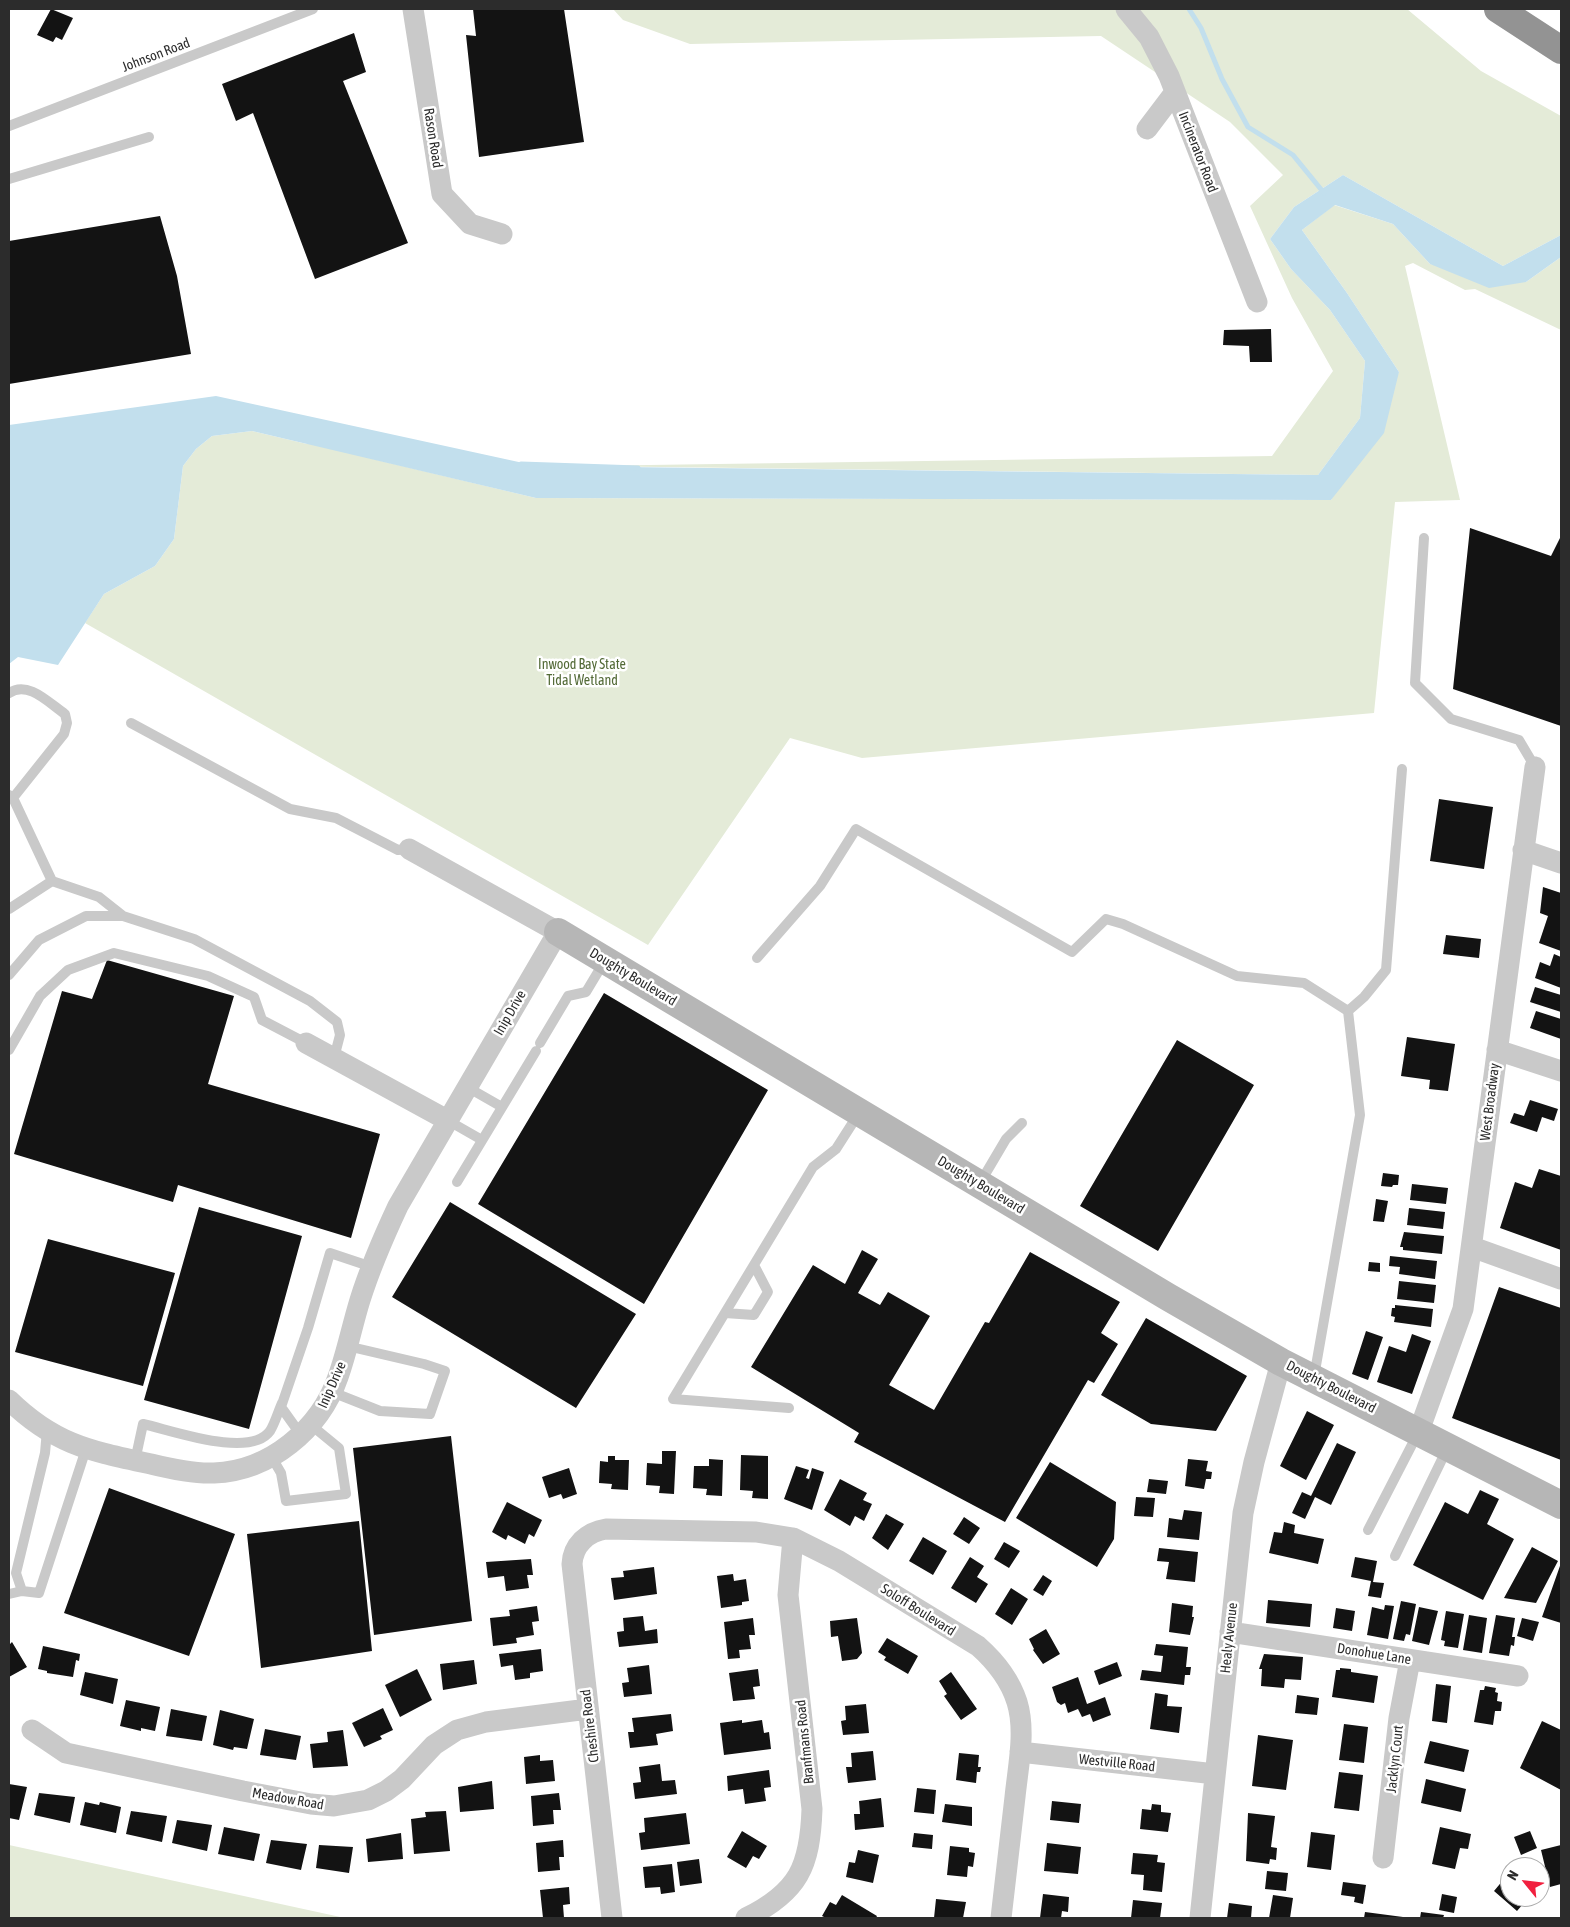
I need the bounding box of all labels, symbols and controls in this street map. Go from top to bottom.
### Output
street label: Johnson Road [120,34,192,76]
street label: Rason Road [420,107,446,169]
street label: Incinerator Road [1175,109,1221,195]
park label: Inwood Bay State Tidal Wetland [538,657,626,690]
street label: Doughty Boulevard [587,944,679,1010]
street label: Inip Drive [490,987,530,1039]
street label: West Broadway [1477,1062,1503,1142]
street label: Doughty Boulevard [935,1152,1027,1218]
street label: Doughty Boulevard [1283,1357,1379,1417]
street label: Inip Drive [314,1359,350,1411]
street label: Soloff Boulevard [878,1580,958,1640]
street label: Healy Avenue [1217,1602,1241,1674]
street label: Donohue Lane [1336,1640,1412,1668]
street label: Cheshire Road [577,1688,603,1764]
street label: Branfmans Road [792,1699,818,1785]
street label: Jacklyn Court [1383,1724,1407,1794]
street label: Westville Road [1078,1751,1156,1775]
street label: Meadow Road [251,1784,325,1814]
north arrow [1500,1857,1550,1907]
text: N [1504,1868,1522,1883]

